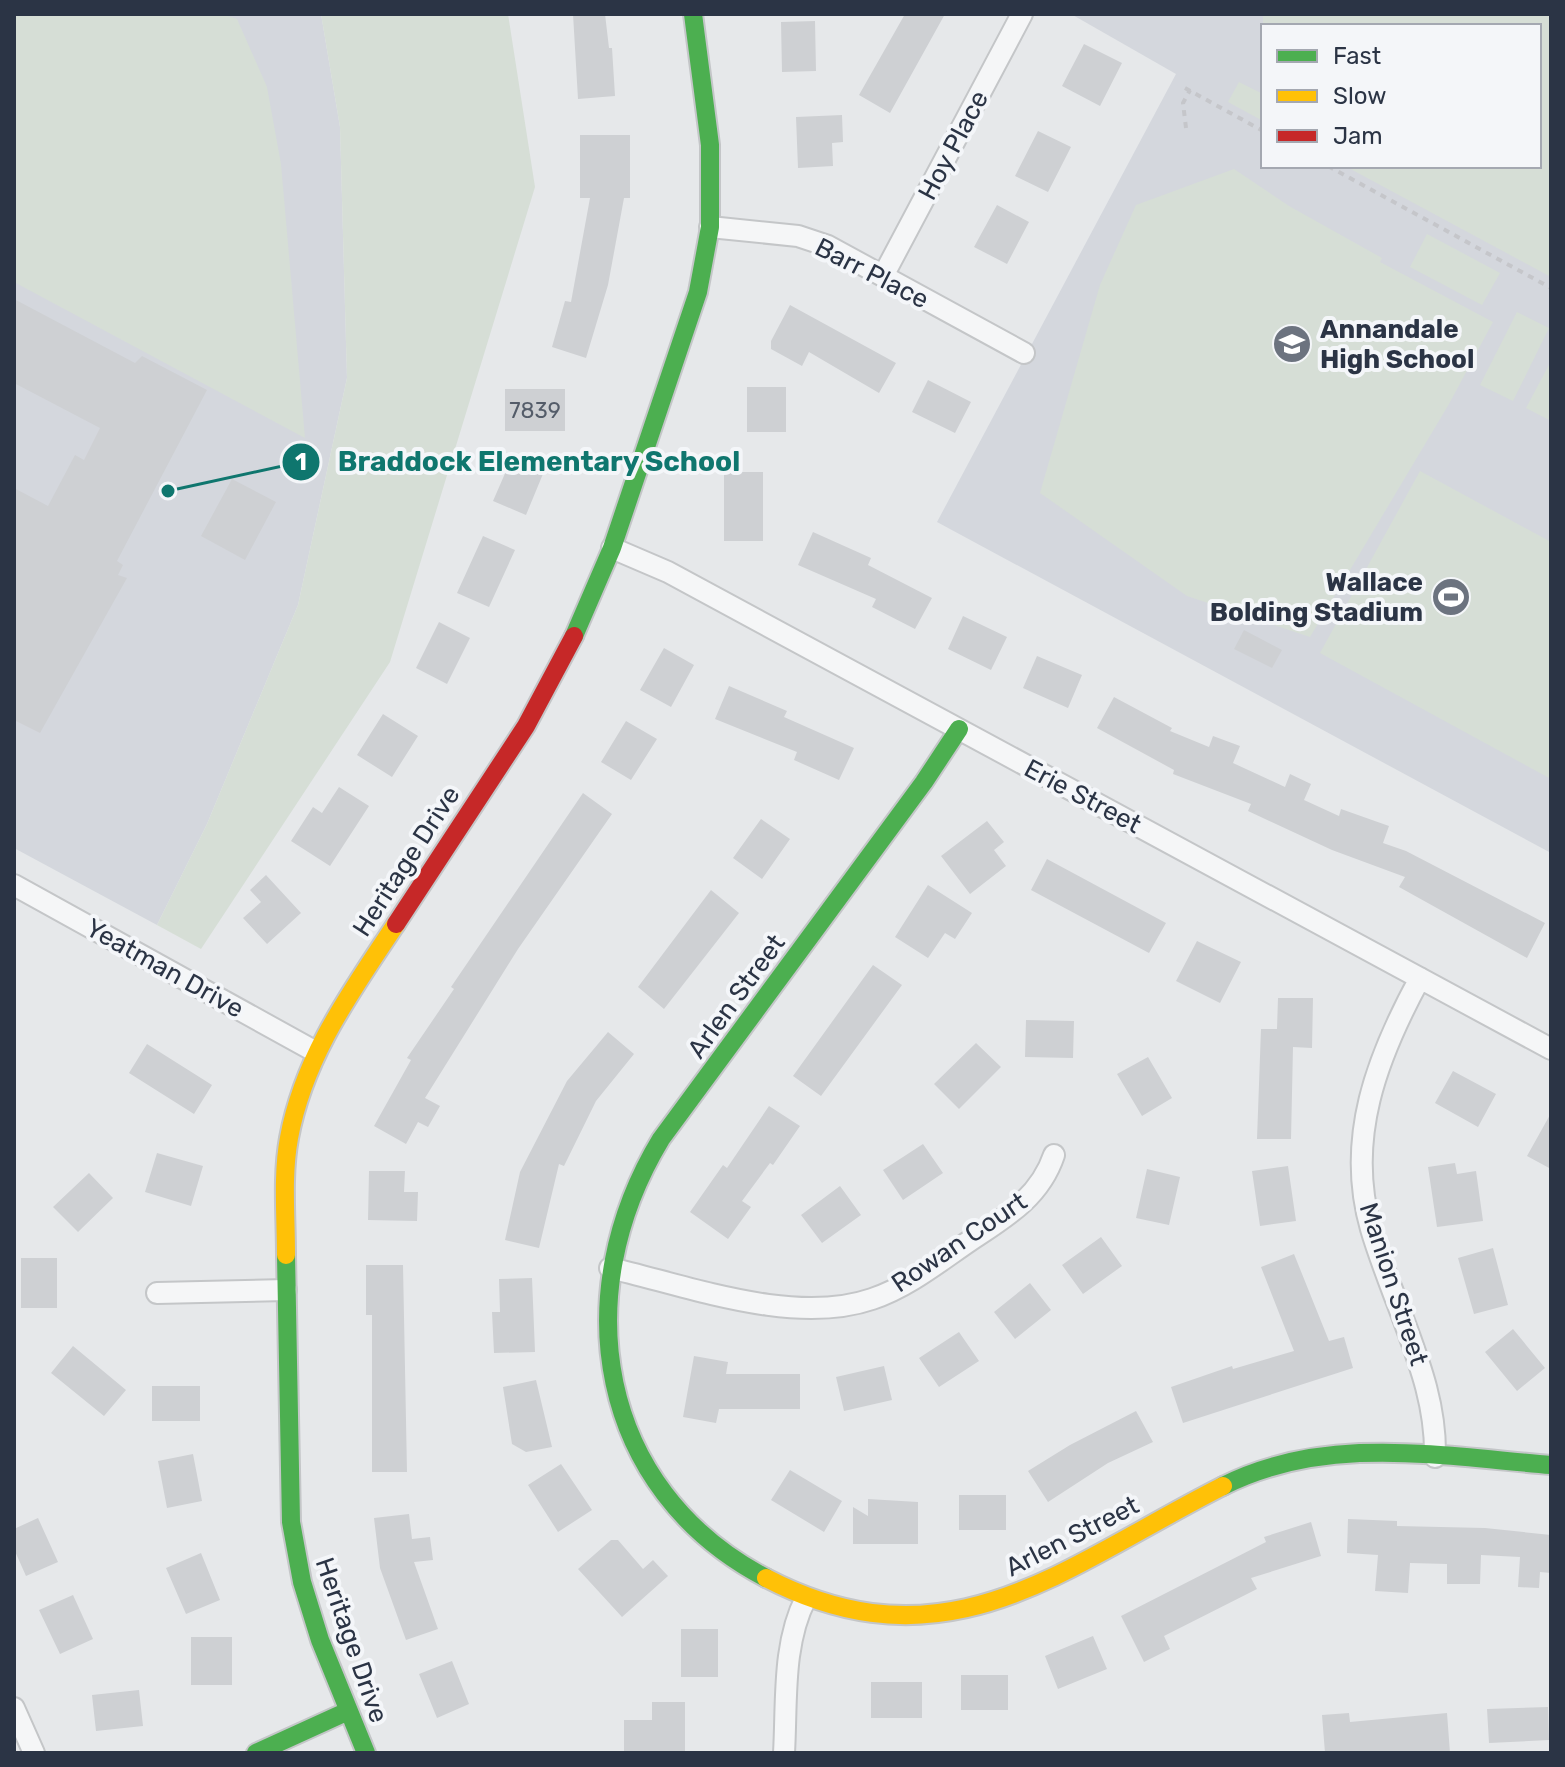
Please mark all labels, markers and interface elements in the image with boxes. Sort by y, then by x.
legend [1261,24,1541,168]
text: Fast [1333,42,1381,70]
text: Slow [1333,82,1386,110]
street label: Hoy Place [912,85,995,205]
text: Jam [1333,122,1383,150]
street label: Barr Place [810,232,934,315]
place label: Annandale High School [1320,314,1474,375]
school or university icon: Annandale High School [1271,323,1313,365]
house number: 7839 [509,397,561,424]
callout: Braddock Elementary School [281,436,756,488]
text: Braddock Elementary School [338,445,740,478]
text: 1 [295,448,307,476]
place label: Wallace Bolding Stadium [1210,567,1423,628]
sports icon: Wallace Bolding Stadium [1430,576,1472,618]
street label: Erie Street [1019,753,1147,840]
street label: Heritage Drive [346,780,466,942]
street label: Yeatman Drive [80,912,249,1025]
street label: Arlen Street [681,928,792,1064]
street label: Rowan Court [886,1186,1033,1299]
street label: Manion Street [1353,1199,1434,1369]
street label: Arlen Street [1000,1490,1144,1583]
street label: Heritage Drive [309,1553,394,1727]

